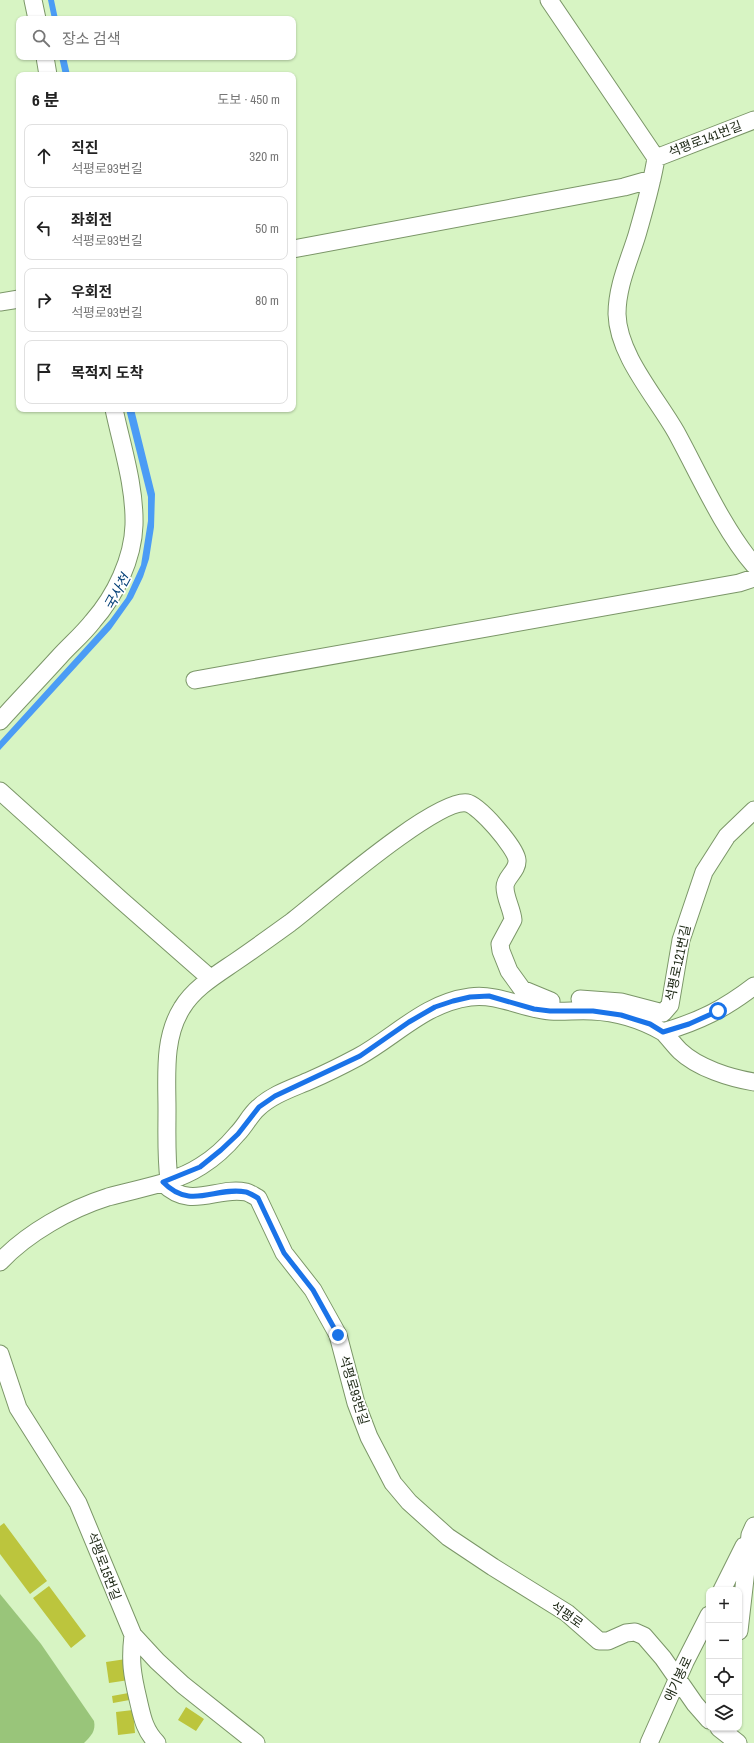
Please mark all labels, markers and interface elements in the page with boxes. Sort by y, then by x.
search box [16,16,296,60]
icon: search [30,27,52,49]
text: 장소 검색 [62,28,121,49]
text: 6 분 [32,88,59,111]
text: 도보 · 450 m [218,91,280,108]
street label: 석평로141번길 [666,117,744,161]
text: 직진 [71,137,99,158]
icon: ahead [33,145,55,167]
text: 320 m [249,148,279,165]
text: 석평로93번길 [71,160,143,177]
text: 좌회전 [71,209,112,230]
icon: left [33,217,55,239]
text: 50 m [255,220,279,237]
text: 석평로93번길 [71,232,143,249]
text: 우회전 [71,281,112,302]
icon: right [33,289,55,311]
text: 80 m [255,292,279,309]
text: 석평로93번길 [71,304,143,321]
icon: arrive [33,361,55,383]
text: 목적지 도착 [71,362,143,383]
water label: 국사천 [100,570,135,613]
street label: 석평로121번길 [662,923,694,1003]
route start [709,1002,727,1020]
route end [329,1326,347,1344]
street label: 석평로93번길 [335,1353,373,1427]
street label: 석평로15번길 [83,1530,125,1602]
map controls [706,1587,742,1731]
button: + [706,1587,742,1623]
street label: 석평로 [547,1598,587,1632]
button: − [706,1623,742,1659]
street label: 애기봉로 [660,1654,696,1704]
button: locate [706,1659,742,1695]
button: layers [706,1695,742,1731]

